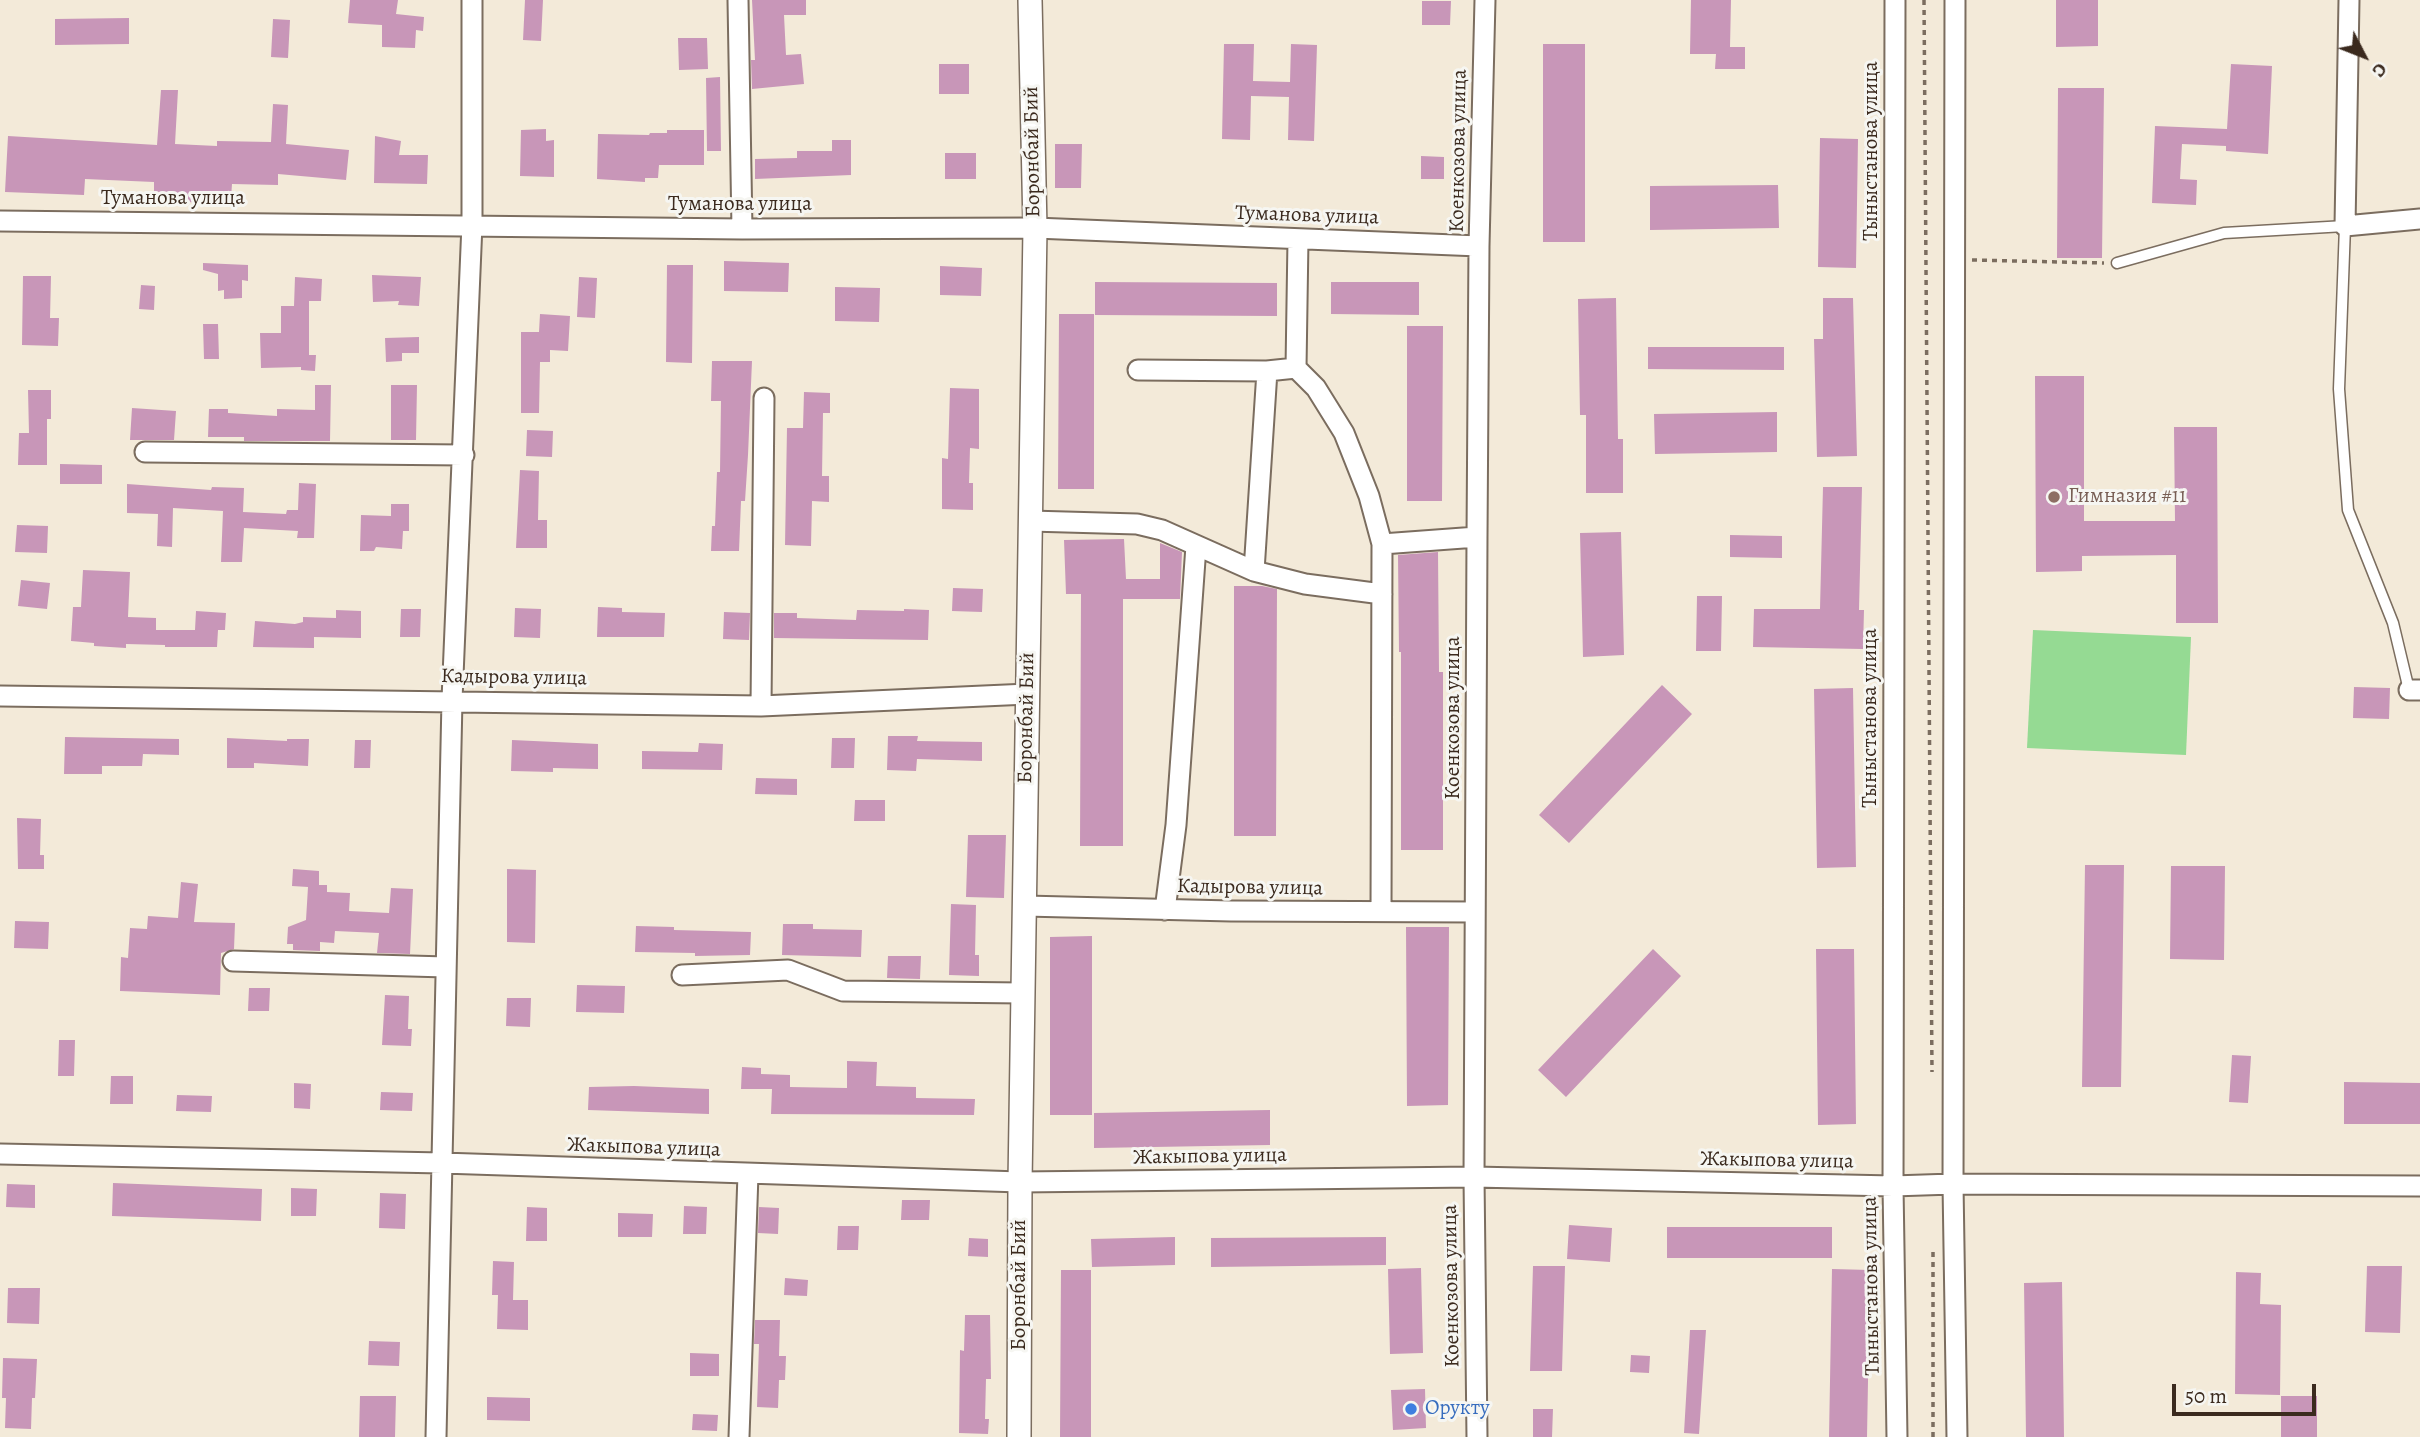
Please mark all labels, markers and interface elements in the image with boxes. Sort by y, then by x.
north arrow [2329,21,2399,91]
text: С [2366,57,2393,83]
street label: Тыныстанова улица [1859,61,1885,241]
street label: Коенкозова улица [1445,69,1473,233]
street label: Боронбай Бий [1019,86,1047,218]
street label: Туманова улица [101,186,245,212]
street label: Туманова улица [668,192,812,218]
street label: Туманова улица [1235,201,1379,231]
place label: Гимназия #11 [2068,484,2186,510]
marker: Гимназия #11 [2046,489,2062,505]
street label: Тыныстанова улица [1858,628,1884,808]
street label: Коенкозова улица [1441,636,1467,800]
street label: Боронбай Бий [1013,652,1041,784]
street label: Кадырова улица [441,664,587,692]
street label: Кадырова улица [1177,874,1323,902]
street label: Жакыпова улица [567,1133,721,1163]
street label: Жакыпова улица [1133,1143,1287,1171]
street label: Жакыпова улица [1700,1147,1854,1175]
street label: Тыныстанова улица [1858,1196,1886,1376]
street label: Коенкозова улица [1438,1204,1466,1368]
street label: Боронбай Бий [1007,1219,1033,1351]
scale bar [2175,1370,2318,1414]
text: 50 m [2185,1382,2227,1410]
place label: Орукту [1425,1396,1489,1422]
marker: Орукту [1403,1401,1419,1417]

